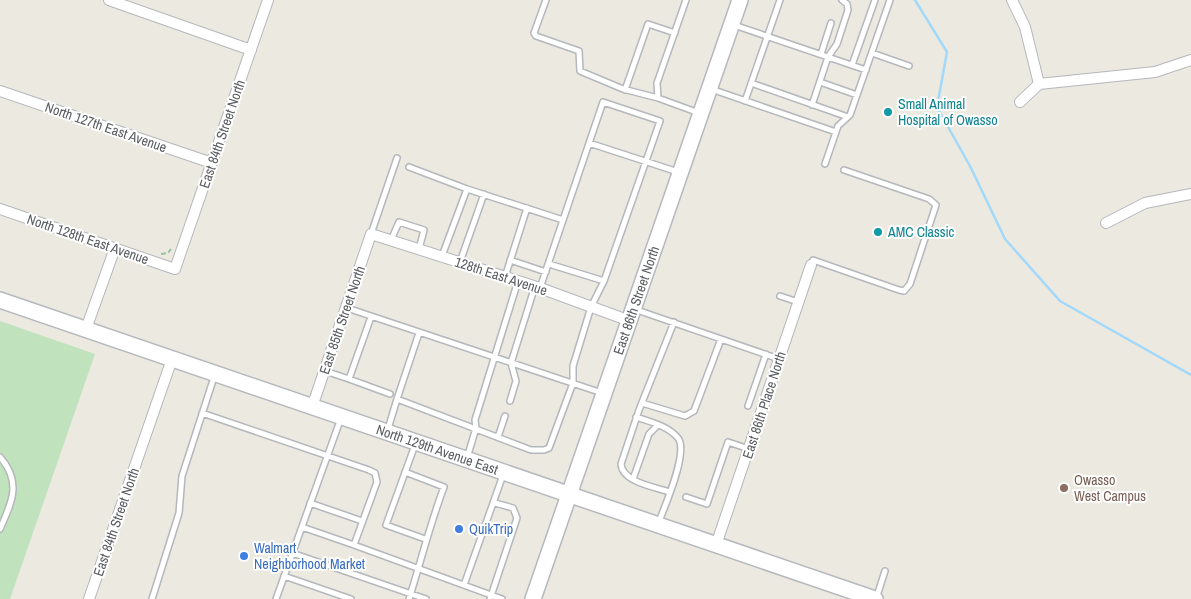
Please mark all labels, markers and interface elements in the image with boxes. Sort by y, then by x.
street label: East 84th Street North [195,77,249,191]
place label: Small Animal Hospital of Owasso [898,95,998,129]
street label: North 127th East Avenue [43,98,169,156]
marker: Small Animal Hospital of Owasso [882,106,894,118]
street label: North 128th East Avenue [25,210,151,268]
place label: AMC Classic [887,223,955,241]
marker: AMC Classic [872,226,884,238]
street label: East 86th Street North [609,244,663,357]
street label: 128th East Avenue [452,253,550,299]
street label: East 85th Street North [315,263,369,377]
street label: East 86th Place North [738,349,790,461]
street label: North 129th Avenue East [374,420,500,479]
street label: East 84th Street North [89,465,143,579]
place label: Owasso West Campus [1074,471,1146,505]
marker: Owasso West Campus [1058,482,1070,494]
place label: QuikTrip [469,520,513,538]
marker: QuikTrip [453,523,465,535]
place label: Walmart Neighborhood Market [254,539,365,573]
marker: Walmart Neighborhood Market [238,550,250,562]

